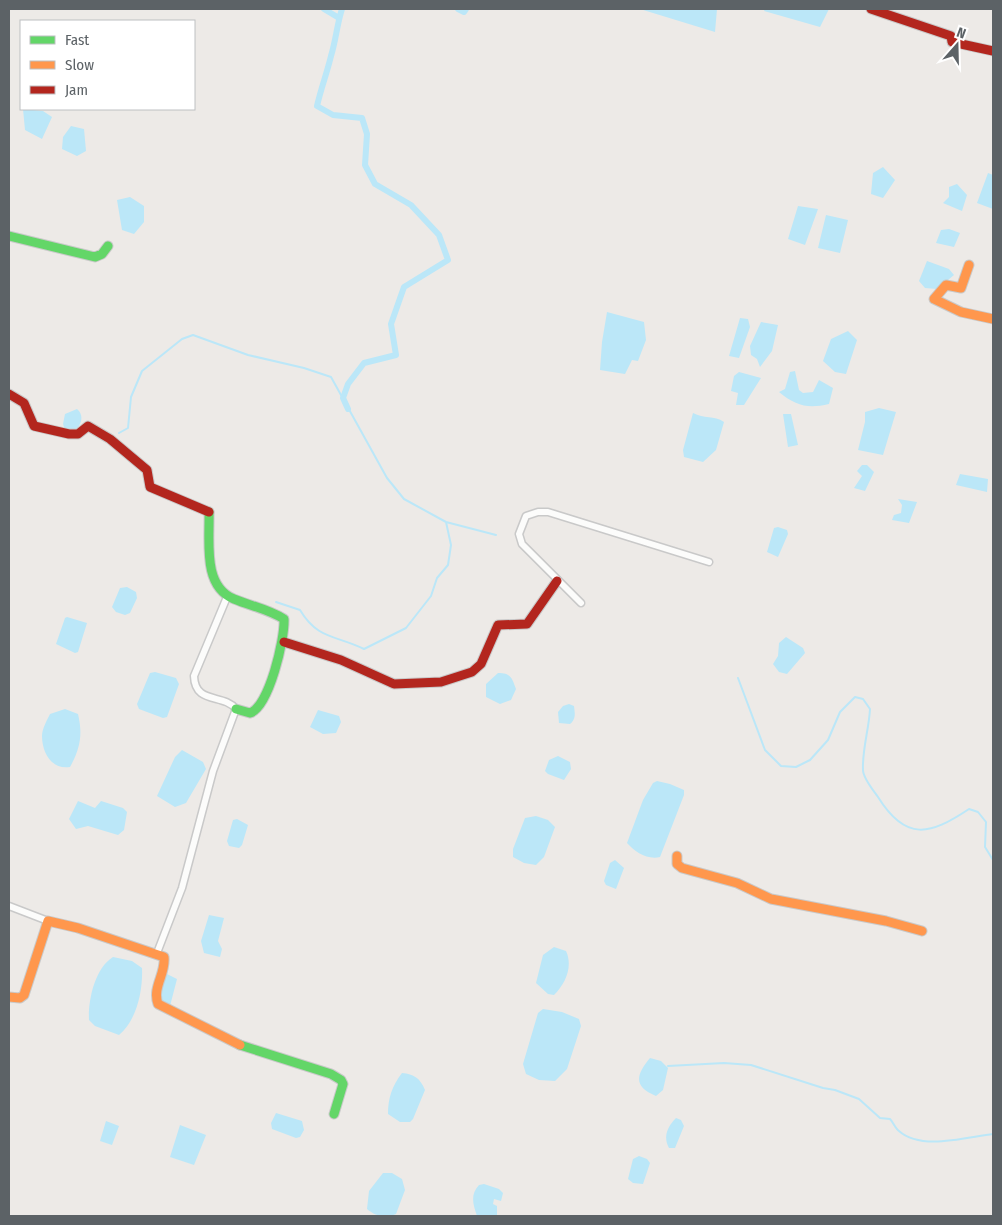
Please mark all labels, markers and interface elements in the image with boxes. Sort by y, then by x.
legend [20,20,195,110]
north arrow [932,20,982,70]
text: N [954,24,968,43]
text: Fast [65,31,89,49]
text: Slow [65,56,94,74]
text: Jam [65,81,88,99]

